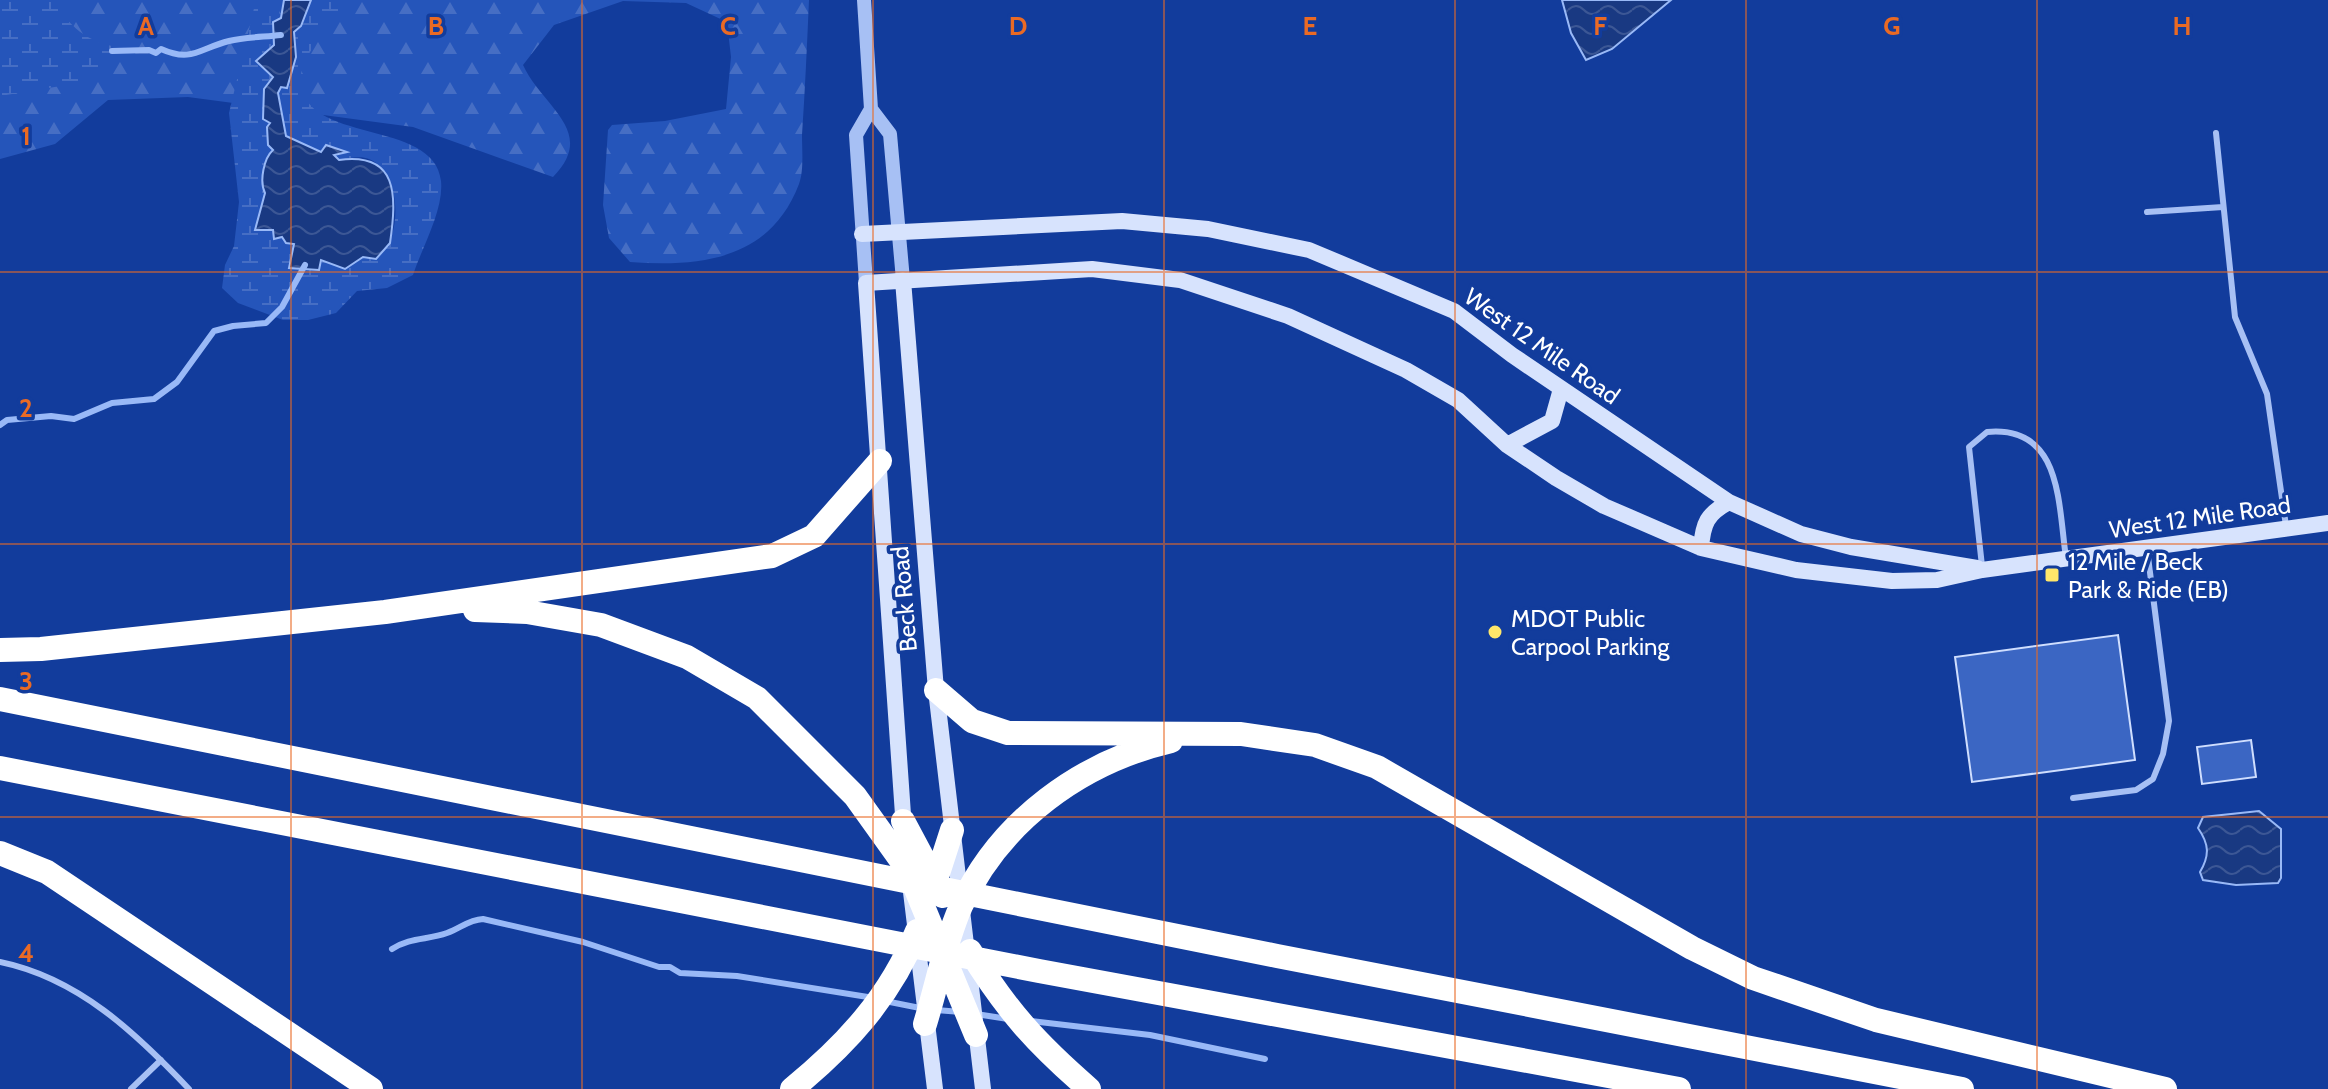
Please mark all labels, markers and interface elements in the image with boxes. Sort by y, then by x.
text: A [138,10,155,42]
text: B [428,10,444,42]
text: C [720,10,736,42]
text: D [1009,10,1027,42]
text: E [1303,10,1317,42]
text: F [1593,10,1607,42]
text: G [1883,10,1901,42]
text: H [2173,10,2191,42]
text: 1 [21,120,31,152]
street label: West 12 Mile Road [1459,282,1625,410]
text: 2 [19,392,33,424]
street label: West 12 Mile Road [2107,490,2293,544]
street label: Beck Road [885,545,923,653]
place label: 12 Mile / Beck Park & Ride (EB) [2068,547,2229,604]
marker: 12 Mile / Beck Park & Ride (EB) [2043,566,2061,584]
place label: MDOT Public Carpool Parking [1511,604,1670,661]
marker: MDOT Public Carpool Parking [1486,623,1504,641]
text: 3 [19,665,33,697]
text: 4 [18,937,34,969]

